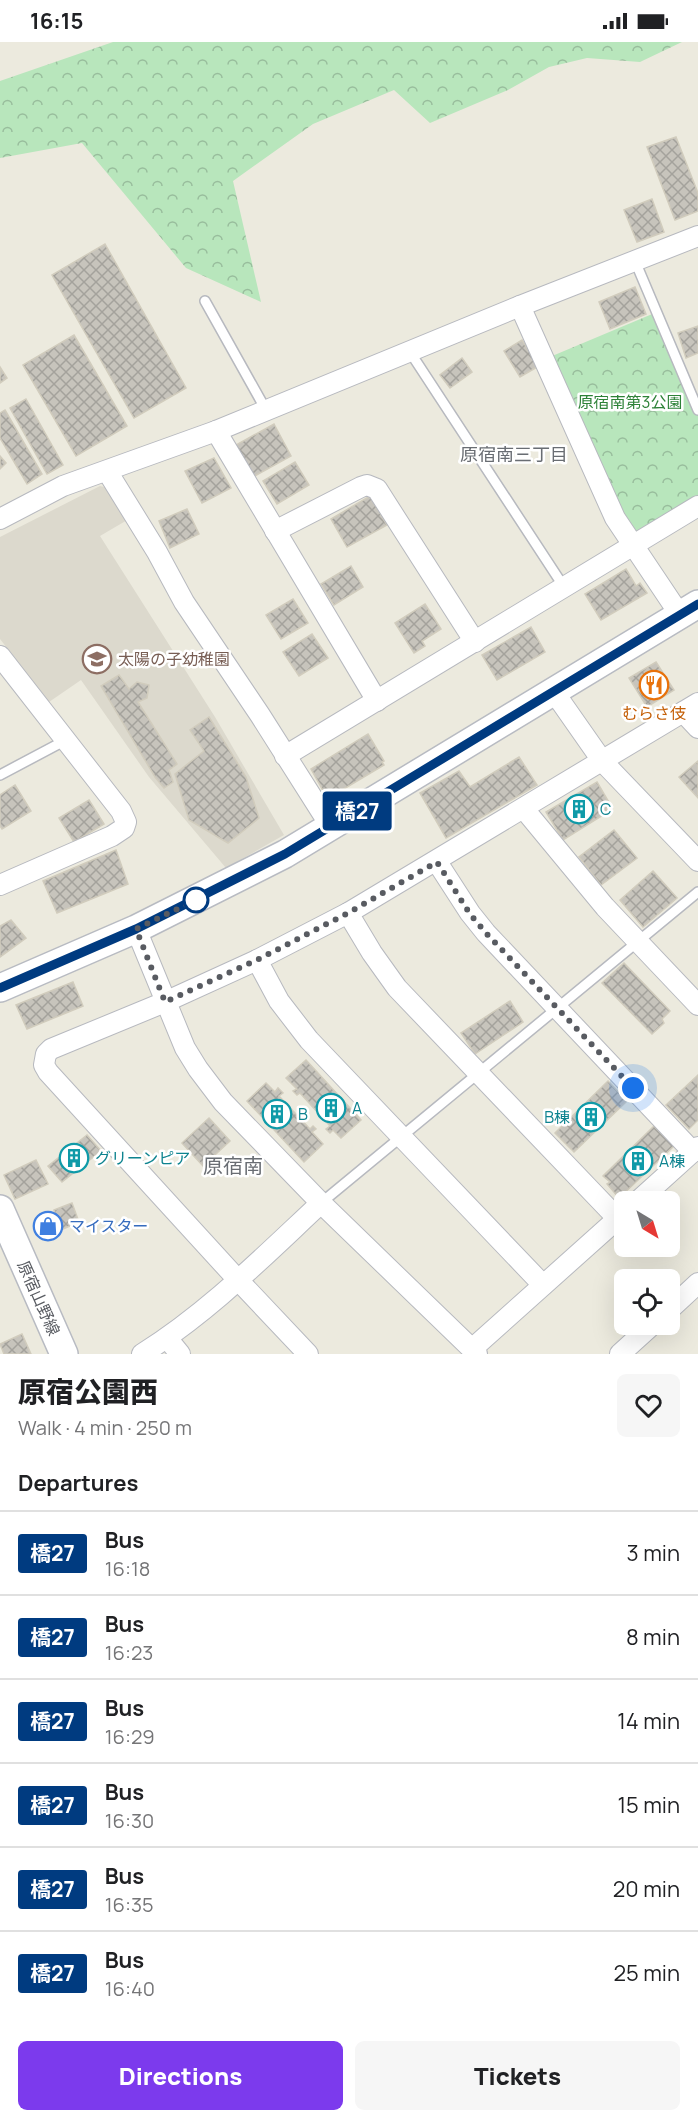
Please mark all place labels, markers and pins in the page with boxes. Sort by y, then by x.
school or university icon: 太陽の子幼稚園 [81,643,113,675]
place label: 太陽の子幼稚園 [118,648,230,670]
restaurant icon: むらさ伎 [638,669,670,701]
place label: むらさ伎 [622,702,686,724]
building icon: C [563,793,595,825]
place label: C [600,798,611,820]
unlabelled marker [183,887,209,913]
building icon: A [315,1092,347,1124]
place label: A [352,1097,362,1119]
building icon: B [261,1098,293,1130]
building icon: B棟 [575,1101,607,1133]
place label: B [298,1103,308,1125]
place label: B棟 [544,1106,570,1128]
building icon: グリーンピア [58,1142,90,1174]
building icon: A棟 [622,1145,654,1177]
place label: グリーンピア [95,1147,190,1169]
place label: A棟 [659,1150,685,1172]
shop icon: マイスター [32,1210,64,1242]
place label: マイスター [69,1215,149,1237]

